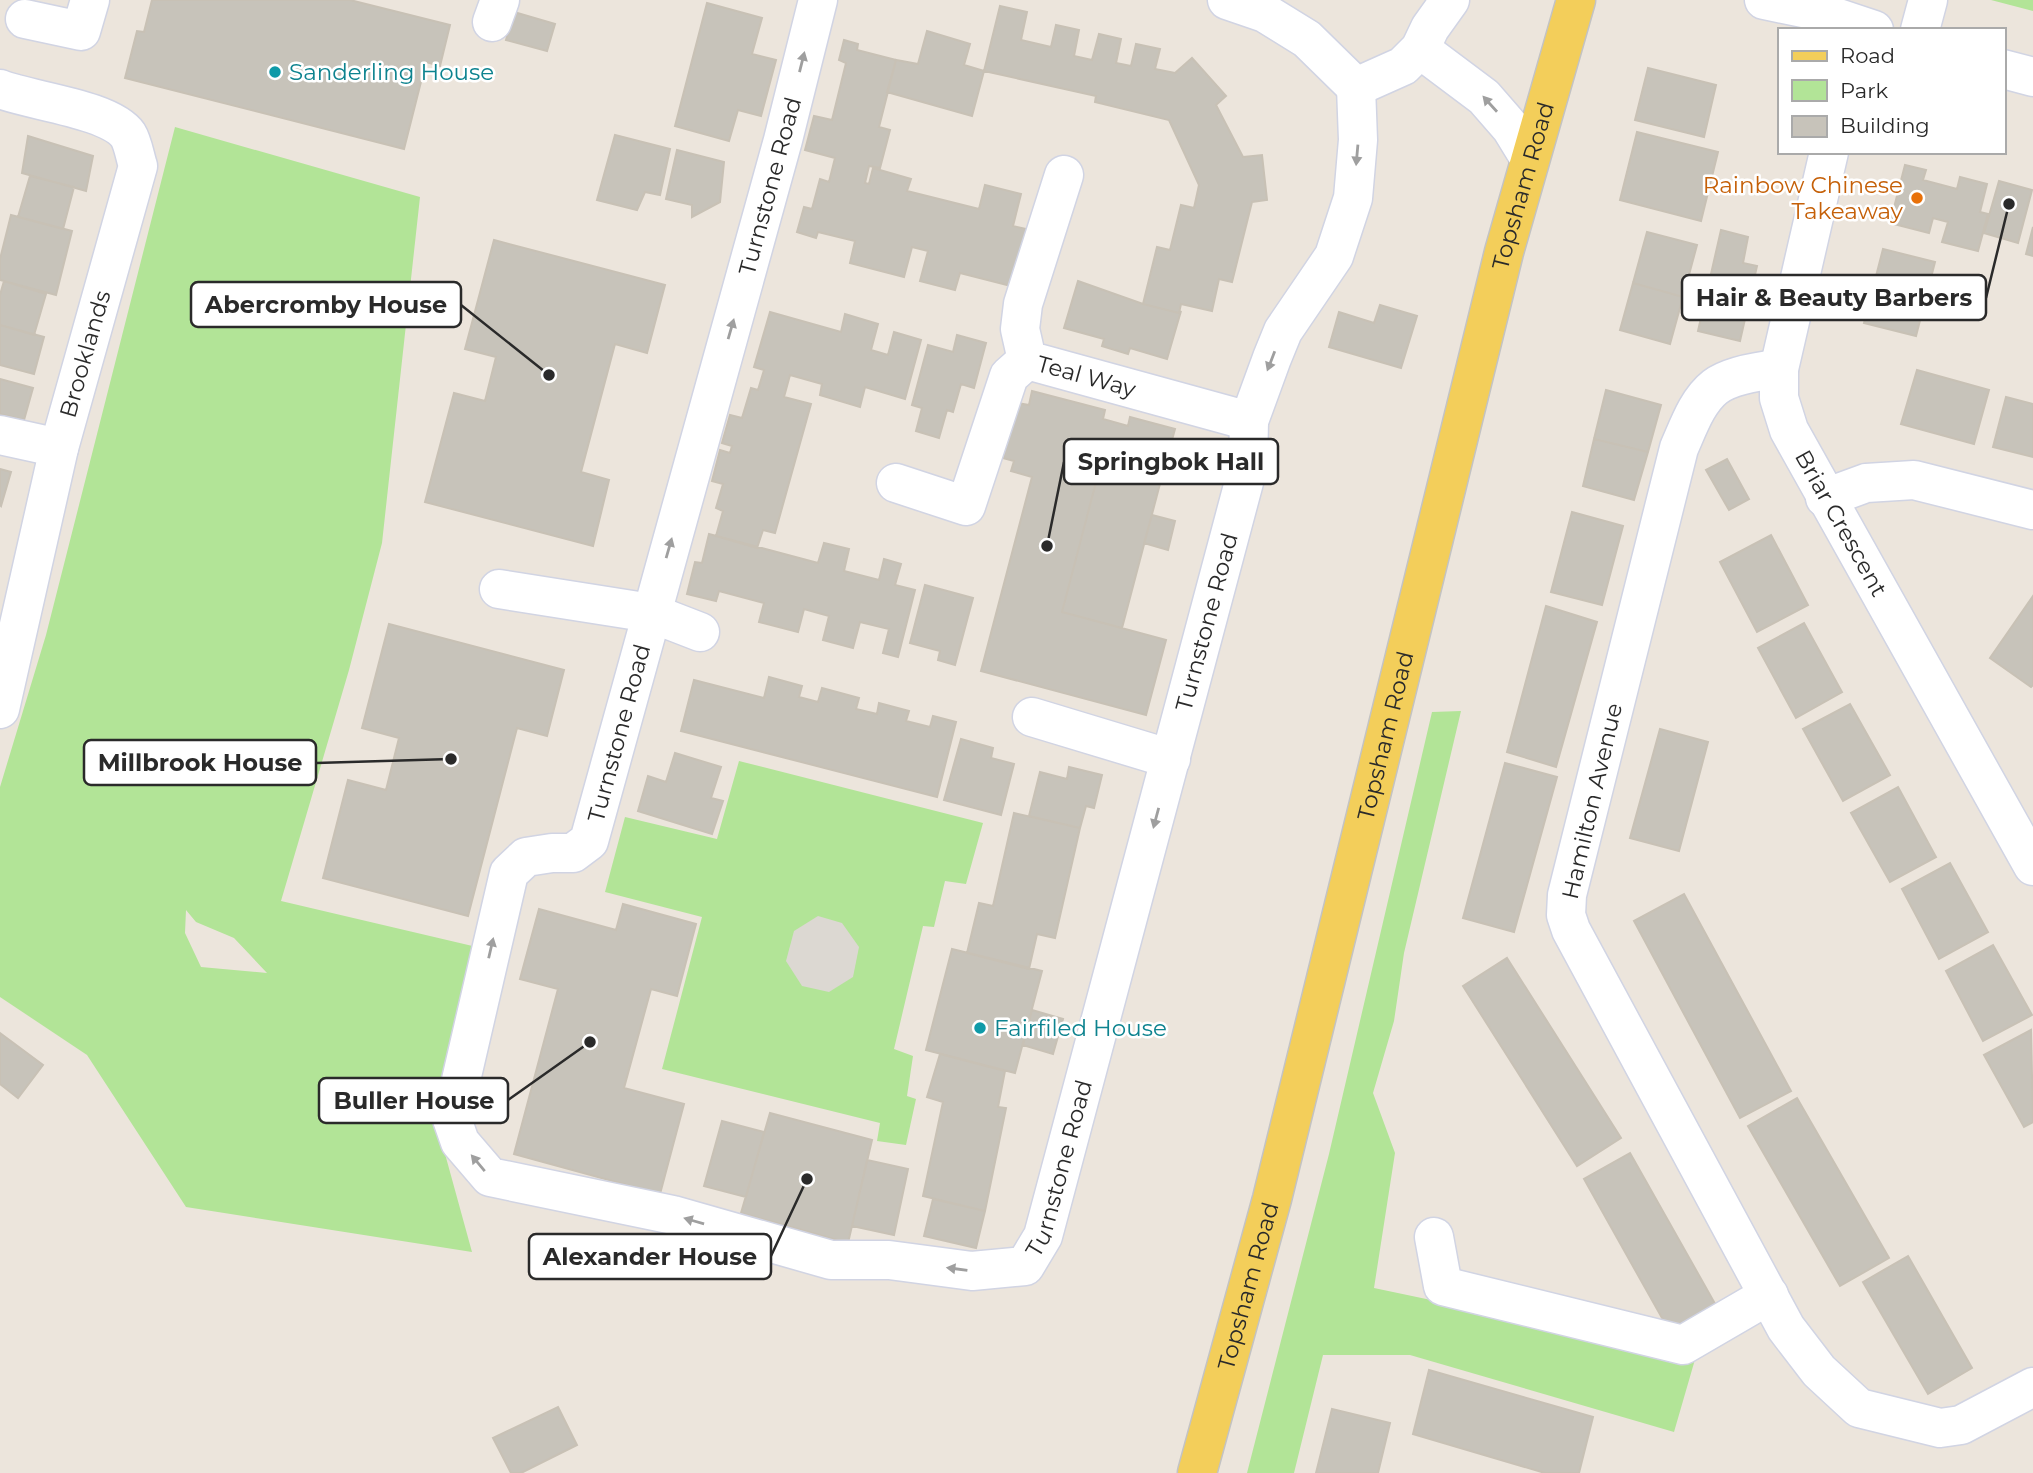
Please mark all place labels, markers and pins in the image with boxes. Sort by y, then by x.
place label: Sanderling House [289,58,494,86]
marker: Sanderling House [267,64,283,80]
place label: Rainbow Chinese Takeaway [1703,171,1904,225]
marker: Rainbow Chinese Takeaway [1909,190,1925,206]
callout: Hair & Beauty Barbers [1682,275,1986,320]
callout: Abercromby House [191,282,461,327]
callout: Springbok Hall [1064,439,1278,484]
callout: Millbrook House [84,740,316,785]
place label: Fairfiled House [994,1014,1167,1042]
marker: Fairfiled House [972,1020,988,1036]
callout: Buller House [319,1078,508,1123]
callout: Alexander House [529,1234,771,1279]

